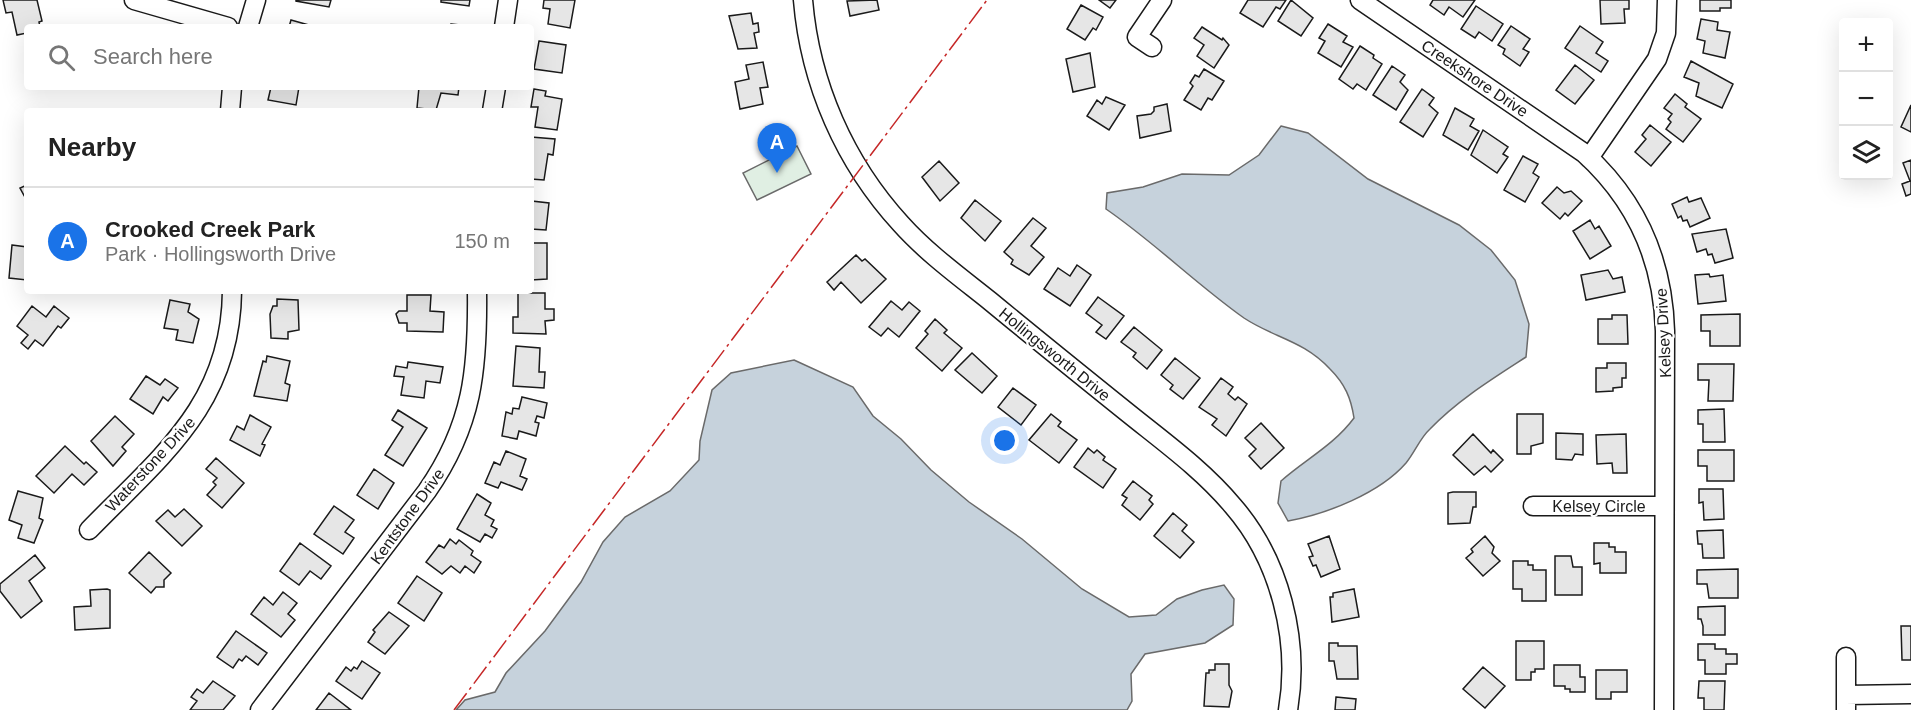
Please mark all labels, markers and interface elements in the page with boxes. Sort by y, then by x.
map controls [1839,18,1893,180]
button: + [1839,18,1893,72]
search box [24,24,534,90]
street label: Creekshore Drive [1418,37,1531,120]
icon: search [45,41,78,74]
text: Search here [93,44,213,69]
button: − [1839,72,1893,126]
pin: A [758,124,796,173]
button: layers [1839,126,1893,180]
text: Nearby [48,132,136,162]
text: Crooked Creek Park [105,217,315,242]
text: A [60,230,75,252]
text: 150 m [454,230,510,252]
text: Park · Hollingsworth Drive [105,243,336,265]
street label: Kelsey Drive [1653,288,1674,378]
street label: Hollingsworth Drive [996,304,1114,404]
street label: Waterstone Drive [102,413,199,515]
your location [990,426,1019,455]
street label: Kentstone Drive [367,465,448,567]
street label: Kelsey Circle [1552,498,1646,515]

